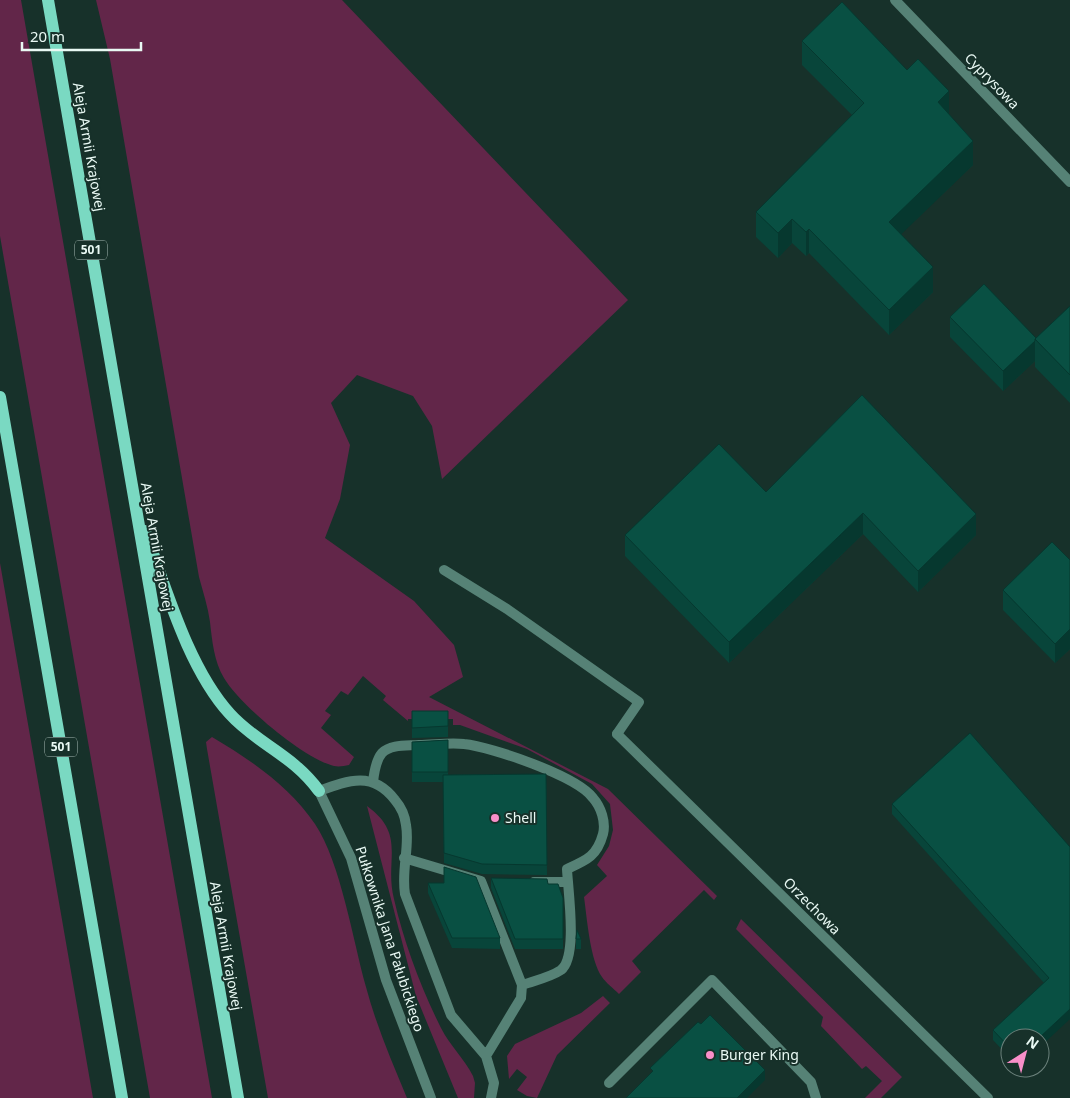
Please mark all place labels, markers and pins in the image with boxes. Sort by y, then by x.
place label: Shell [505,808,536,827]
marker: Shell [489,812,501,824]
place label: Burger King [720,1045,799,1064]
marker: Burger King [704,1049,716,1061]

